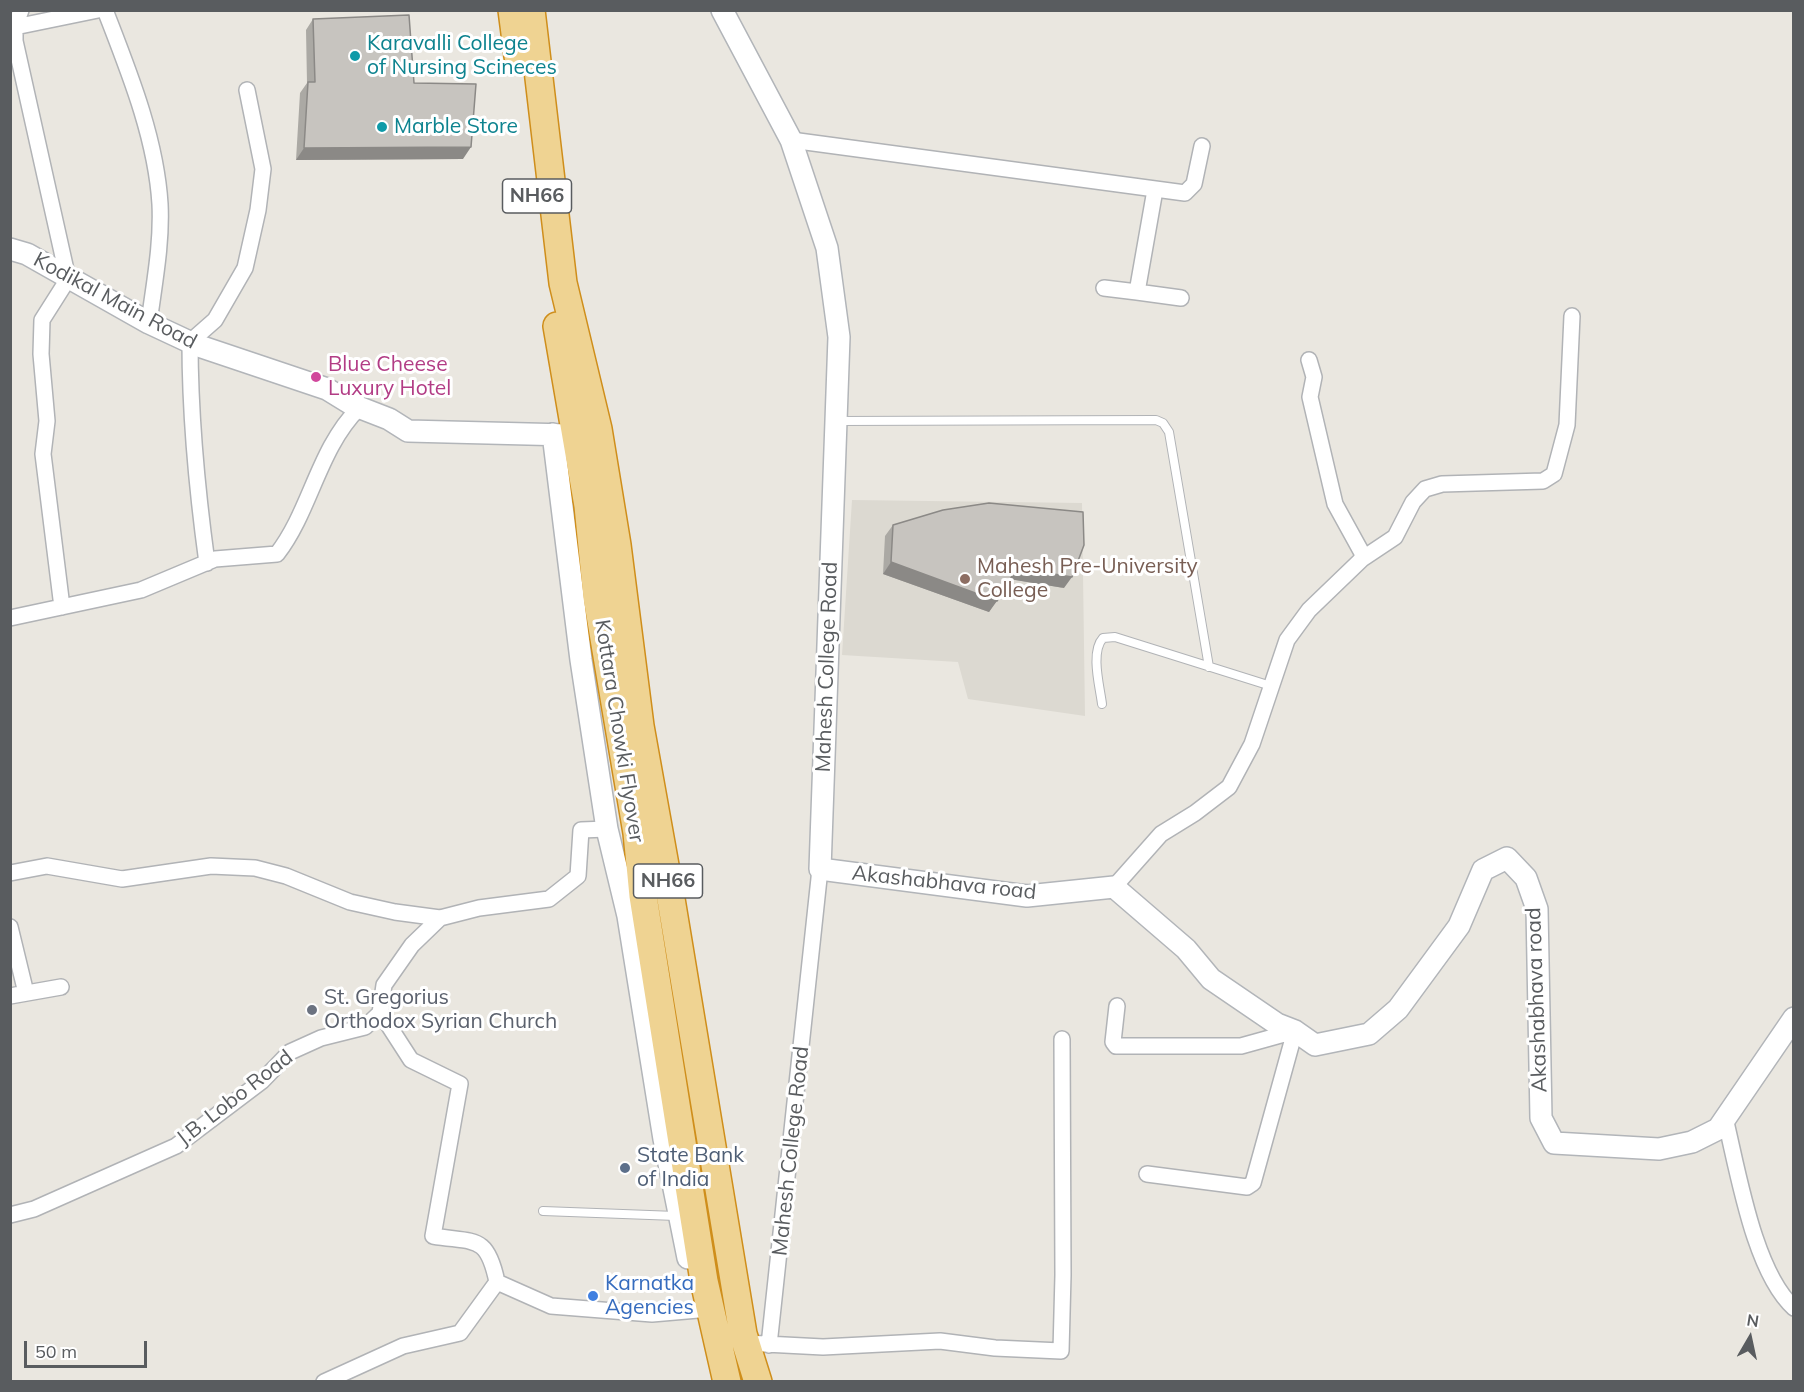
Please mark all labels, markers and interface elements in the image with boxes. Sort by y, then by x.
place label: Karavalli College of Nursing Scineces [367,31,557,81]
marker: Karavalli College of Nursing Scineces [348,49,362,63]
place label: Marble Store [394,114,518,140]
marker: Marble Store [375,120,389,134]
road number: NH66 [502,179,572,213]
street label: Kodikal Main Road [29,247,201,355]
place label: Blue Cheese Luxury Hotel [328,352,451,402]
marker: Blue Cheese Luxury Hotel [309,370,323,384]
place label: Mahesh Pre-University College [977,554,1198,604]
street label: Mahesh College Road [811,561,843,773]
marker: Mahesh Pre-University College [958,572,972,586]
street label: Kottara Chowki Flyover [589,618,649,844]
street label: Akashabhava road [851,861,1037,905]
road number: NH66 [634,864,702,898]
street label: Akashabhava road [1521,907,1553,1093]
place label: St. Gregorius Orthodox Syrian Church [324,985,557,1035]
marker: St. Gregorius Orthodox Syrian Church [305,1003,319,1017]
street label: J.B. Lobo Road [172,1045,298,1151]
street label: Mahesh College Road [767,1045,815,1257]
place label: State Bank of India [637,1143,744,1193]
marker: State Bank of India [618,1161,632,1175]
place label: Karnatka Agencies [605,1271,694,1321]
marker: Karnatka Agencies [586,1289,600,1303]
north arrow [1720,1308,1780,1368]
text: N [1745,1309,1760,1331]
scale bar [27,1329,150,1367]
text: 50 m [35,1340,77,1363]

